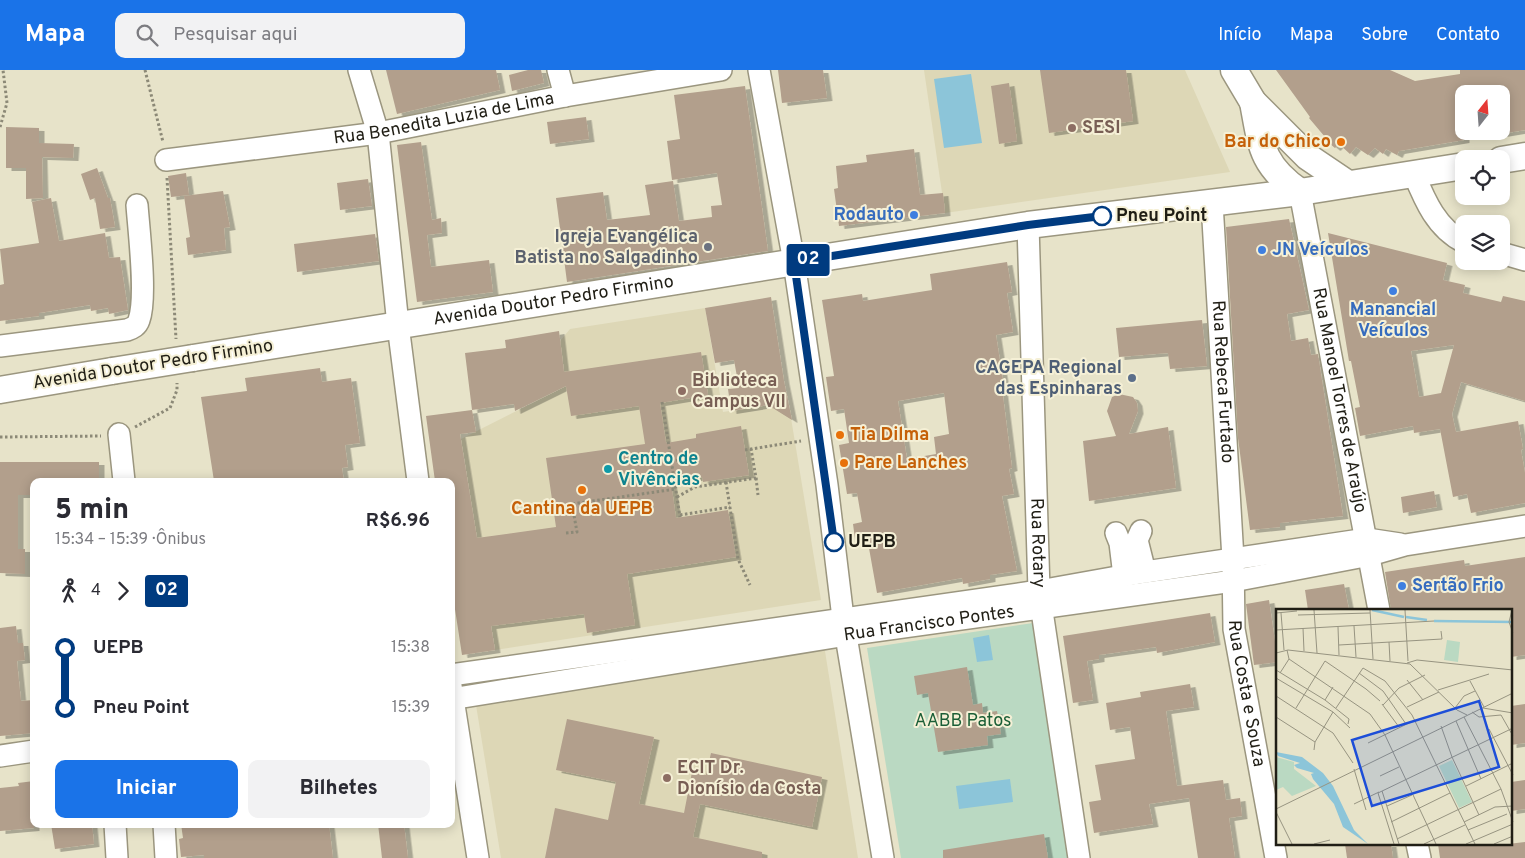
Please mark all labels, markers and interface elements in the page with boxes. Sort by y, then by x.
search box [115,13,465,58]
text: Mapa [25,20,85,50]
icon: search [133,21,161,49]
text: Pesquisar aqui [173,23,298,47]
text: Início [1218,24,1262,47]
text: Mapa [1290,24,1333,47]
text: Sobre [1361,24,1408,47]
text: Contato [1436,24,1500,47]
north arrow [1455,85,1510,140]
map controls [1455,85,1510,270]
street label: Rua Benedita Luzia de Lima [332,87,556,150]
place label: SESI [1082,117,1120,140]
marker: SESI [1066,122,1078,134]
place label: Bar do Chico [1224,131,1331,154]
marker: Bar do Chico [1335,136,1347,148]
button: locate [1455,150,1510,205]
place label: Rodauto [834,204,904,227]
place label: Pneu Point [1116,205,1207,228]
marker: Pneu Point [1092,206,1112,226]
marker: Rodauto [908,209,920,221]
button: layers [1455,215,1510,270]
place label: Igreja Evangélica Batista no Salgadinho [514,226,698,270]
place label: JN Veículos [1272,239,1369,262]
marker: Igreja Evangélica Batista no Salgadinho [702,241,714,253]
line badge: 02 [786,244,830,276]
marker: JN Veículos [1256,244,1268,256]
text: 02 [797,248,819,271]
street label: Avenida Doutor Pedro Firmino [431,270,675,331]
marker: Manancial Veículos [1387,285,1399,297]
street label: Rua Manoel Torres de Araújo [1307,286,1372,515]
street label: Rua Rebeca Furtado [1206,299,1239,464]
place label: Manancial Veículos [1350,299,1436,343]
street label: Avenida Doutor Pedro Firmino [31,335,275,395]
place label: CAGEPA Regional das Espinharas [975,357,1122,401]
place label: Biblioteca Campus VII [692,370,786,414]
marker: CAGEPA Regional das Espinharas [1126,372,1138,384]
marker: Biblioteca Campus VII [676,385,688,397]
place label: Tia Dilma [850,424,929,447]
marker: Tia Dilma [834,429,846,441]
place label: Centro de Vivências [618,448,700,492]
place label: Pare Lanches [854,452,967,475]
marker: Pare Lanches [838,457,850,469]
marker: Centro de Vivências [602,463,614,475]
marker: Cantina da UEPB [576,484,588,496]
text: 5 min [55,493,129,529]
street label: Rua Rotary [1025,497,1050,588]
place label: Cantina da UEPB [511,498,653,521]
text: R$6.96 [366,509,430,533]
text: 15:34 – 15:39 · Ônibus [55,530,206,550]
place label: UEPB [848,531,896,554]
marker: UEPB [824,532,844,552]
place label: Sertão Frio [1412,575,1504,598]
icon: walk [55,577,83,605]
icon: forward [109,577,137,605]
text: 02 [155,579,178,602]
marker: Sertão Frio [1396,580,1408,592]
text: 4 [91,581,101,601]
street label: Rua Francisco Pontes [842,600,1016,647]
inset map [1276,609,1512,846]
street label: Rua Costa e Souza [1222,620,1271,769]
text: UEPB [93,636,144,660]
text: 15:38 [391,638,430,658]
text: Pneu Point [93,696,190,720]
text: 15:39 [392,698,430,718]
park label: AABB Patos [914,710,1012,733]
place label: ECIT Dr. Dionísio da Costa [677,757,821,801]
button: Iniciar [55,760,238,818]
button: Bilhetes [248,760,430,818]
marker: ECIT Dr. Dionísio da Costa [661,772,673,784]

